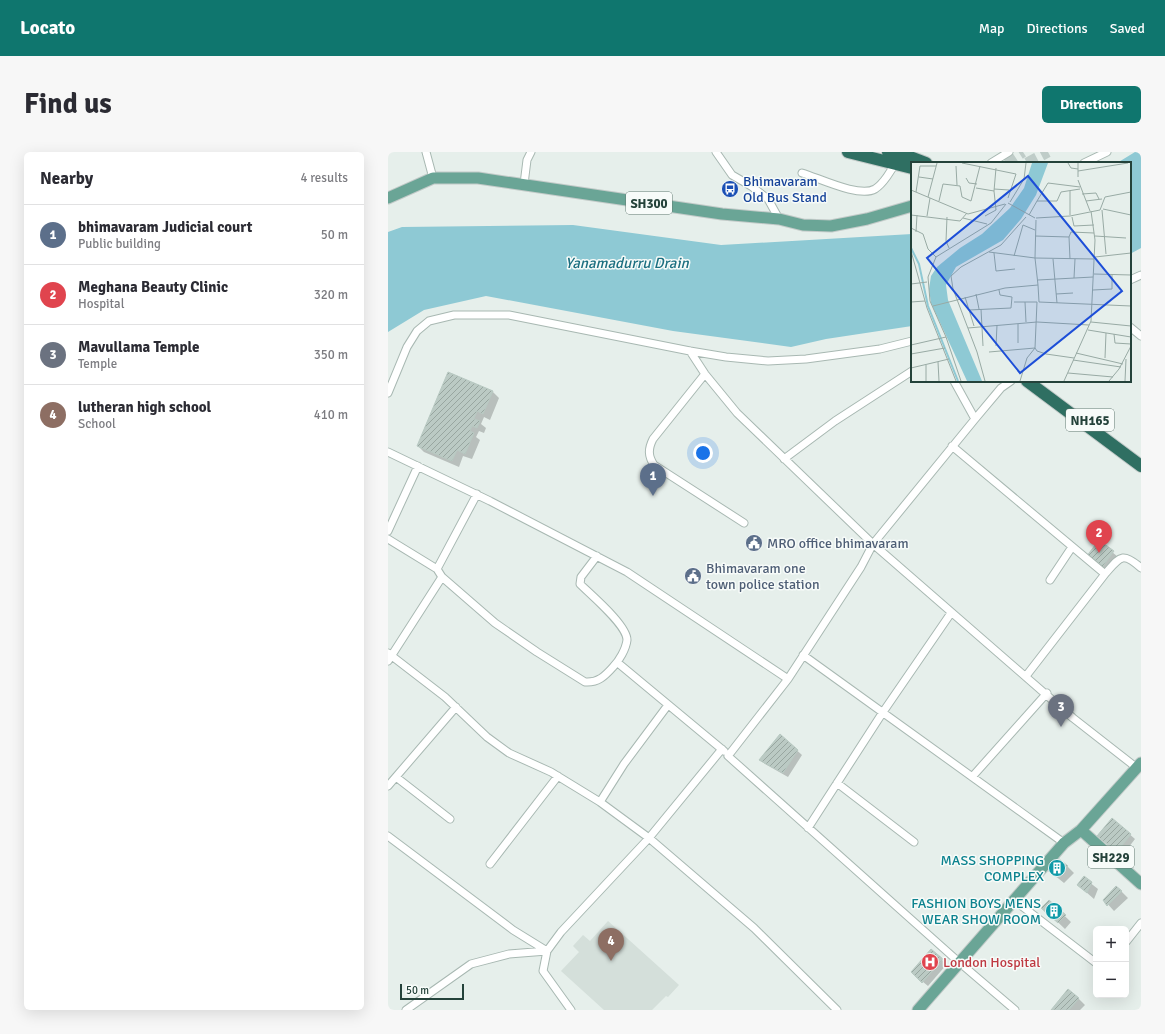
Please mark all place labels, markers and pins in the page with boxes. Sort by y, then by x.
place label: Bhimavaram Old Bus Stand [743,173,827,206]
bus stop icon: Bhimavaram Old Bus Stand [720,179,740,199]
pin: 1 [640,463,666,496]
pin: 2 [1086,520,1112,553]
public building icon: MRO office bhimavaram [744,533,764,553]
place label: MRO office bhimavaram [767,535,909,552]
place label: Bhimavaram one town police station [706,560,820,593]
public building icon: Bhimavaram one town police station [683,566,703,586]
pin: 3 [1048,694,1074,727]
place label: MASS SHOPPING COMPLEX [941,852,1044,885]
building icon: MASS SHOPPING COMPLEX [1047,858,1067,878]
place label: FASHION BOYS MENS WEAR SHOW ROOM [911,895,1041,928]
building icon: FASHION BOYS MENS WEAR SHOW ROOM [1044,901,1064,921]
pin: 4 [598,928,624,961]
hospital icon: London Hospital [920,952,940,972]
place label: London Hospital [943,954,1040,971]

